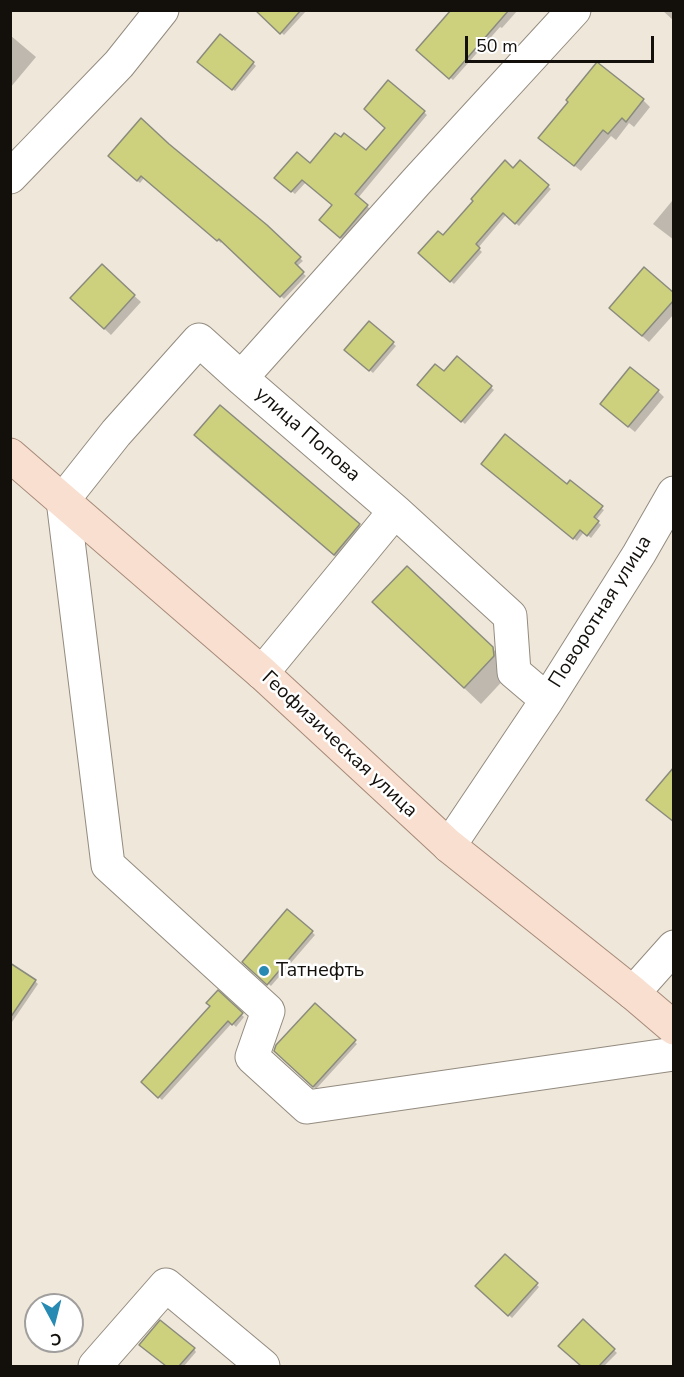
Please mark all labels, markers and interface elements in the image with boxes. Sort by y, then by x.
scale bar [468,24,657,62]
text: 50 m [476,34,518,58]
street label: улица Попова [249,383,365,487]
street label: Поворотная улица [544,531,658,693]
street label: Геофизическая улица [256,667,422,823]
place label: Татнефть [276,959,364,983]
marker: Татнефть [257,964,271,978]
north arrow [24,1293,84,1353]
text: С [49,1327,63,1350]

